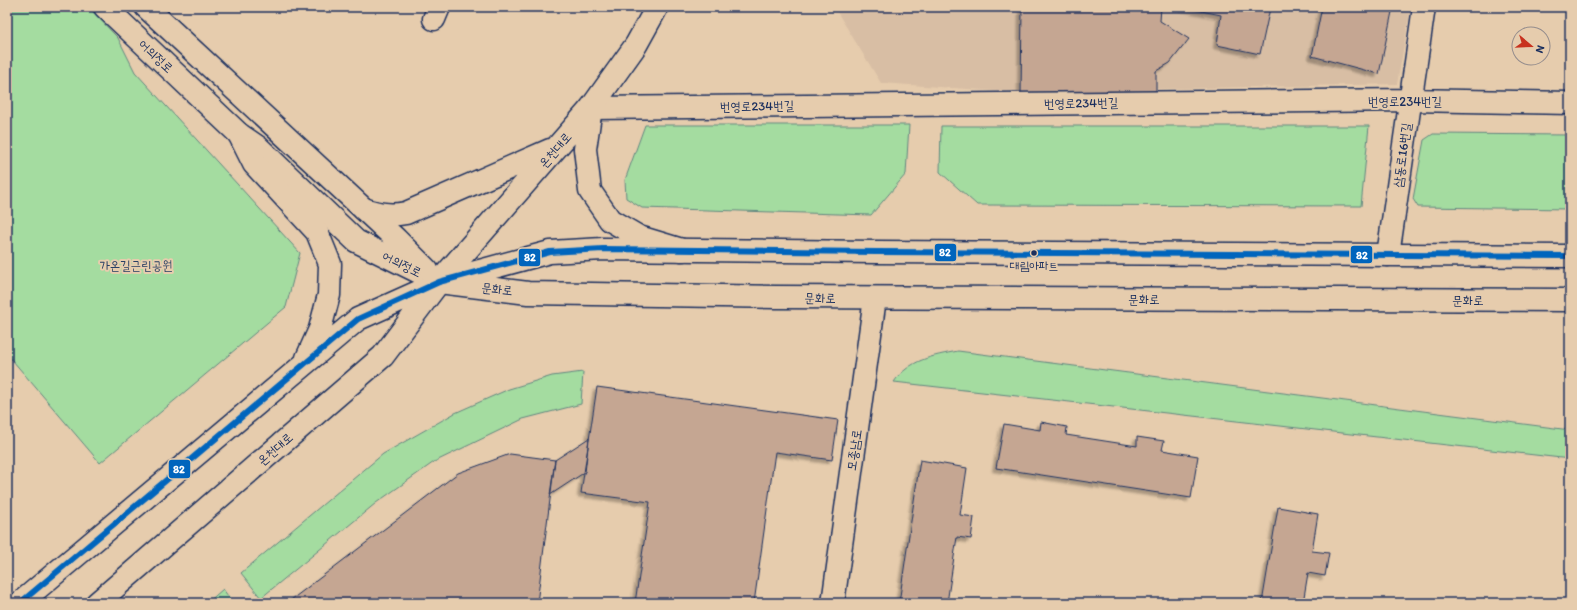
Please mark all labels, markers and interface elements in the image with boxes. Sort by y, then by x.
north arrow [1511,26,1551,66]
street label: 어의정로 [136,36,176,76]
text: N [1533,43,1547,55]
street label: 번영로234번길 [1368,94,1442,109]
street label: 번영로234번길 [1044,95,1118,111]
street label: 번영로234번길 [720,98,794,114]
street label: 삼동로16번길 [1390,122,1414,188]
street label: 온천대로 [536,129,574,171]
line badge: 82 [934,243,957,262]
line badge: 82 [1350,245,1373,264]
text: 82 [939,246,951,259]
street label: 어의정로 [380,248,424,280]
line badge: 82 [518,248,541,267]
marker: 대림아파트 [1029,248,1039,258]
text: 82 [1356,249,1368,262]
text: 82 [524,251,536,264]
park label: 가온길근린공원 [99,258,173,273]
place label: 대림아파트 [1010,259,1058,273]
street label: 문화로 [481,280,513,298]
street label: 문화로 [804,290,836,306]
street label: 문화로 [1128,292,1160,307]
street label: 문화로 [1452,293,1484,308]
street label: 모종남로 [844,428,864,472]
street label: 온천대로 [254,430,296,468]
line badge: 82 [168,459,191,479]
text: 82 [173,463,185,476]

